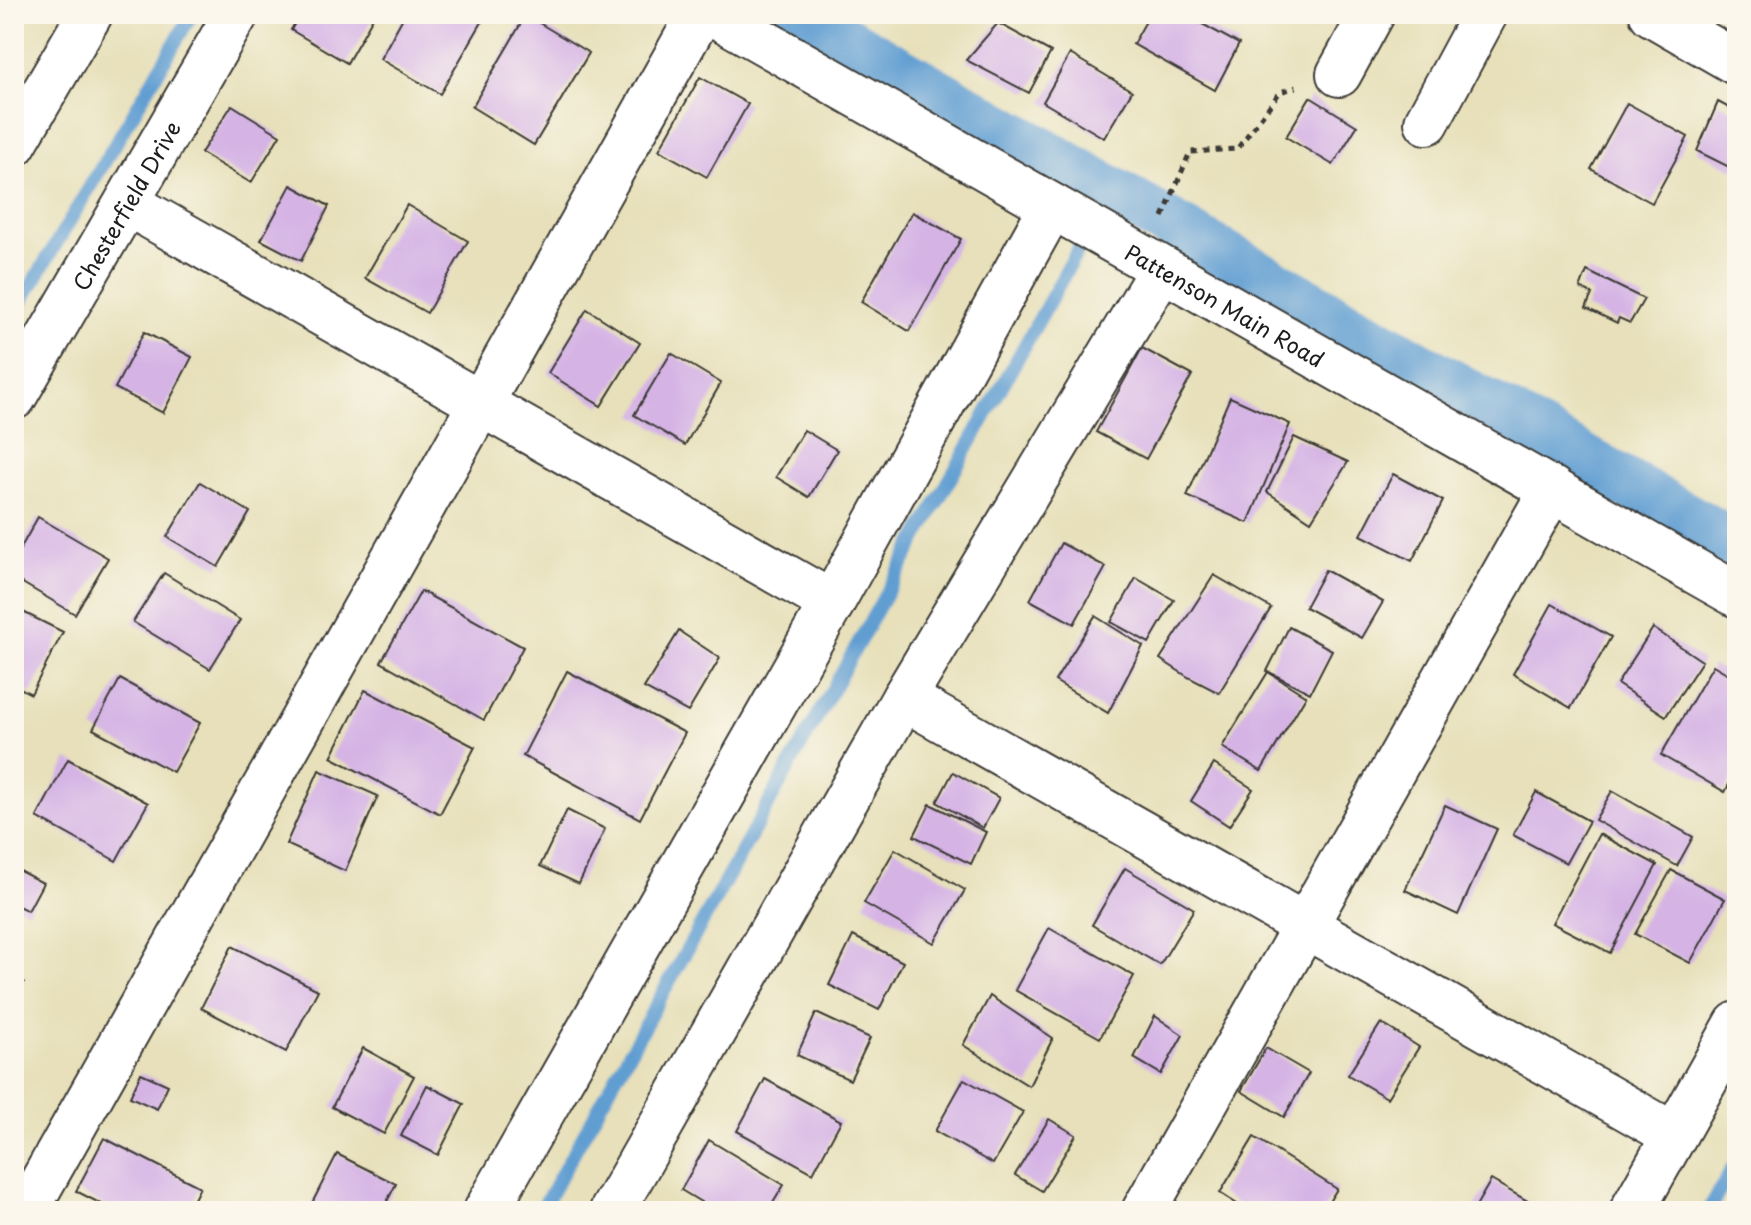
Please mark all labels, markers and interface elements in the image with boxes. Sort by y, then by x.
street label: Chesterfield Drive [63,114,188,296]
street label: Pattenson Main Road [1120,235,1331,374]

